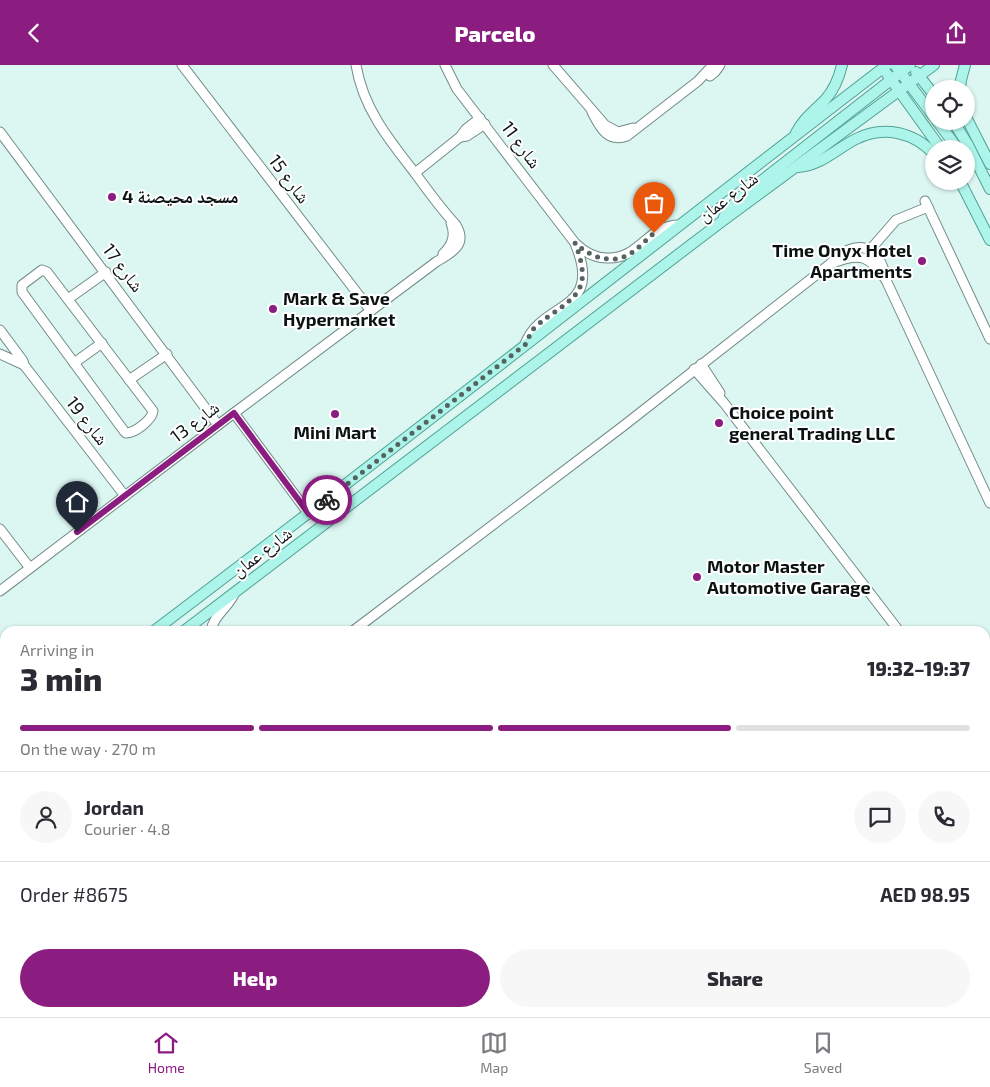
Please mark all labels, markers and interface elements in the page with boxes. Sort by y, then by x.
icon: back [20,19,48,47]
icon: share [942,19,970,47]
text: Parcelo [455,20,535,46]
map controls [925,80,975,190]
button: locate [925,80,975,130]
street label: شارع 11 [496,117,546,173]
button: layers [925,140,975,190]
street label: شارع 15 [264,150,315,208]
street label: شارع عمان [693,166,763,227]
pin [633,182,675,233]
place label: مسجد محيصنة 4 [122,185,239,207]
icon: bag [640,189,668,217]
marker: مسجد محيصنة 4 [106,191,118,203]
street label: شارع 17 [98,239,149,296]
place label: Time Onyx Hotel Apartments [772,239,912,282]
marker: Time Onyx Hotel Apartments [916,255,928,267]
place label: Mark & Save Hypermarket [283,287,396,330]
marker: Mark & Save Hypermarket [267,303,279,315]
street label: شارع 19 [61,392,114,450]
street label: شارع 13 [166,396,224,447]
place label: Choice point general Trading LLC [729,401,896,444]
marker: Mini Mart [329,408,341,420]
marker: Choice point general Trading LLC [713,417,725,429]
place label: Mini Mart [294,421,377,443]
courier [302,475,352,525]
pin [56,481,98,532]
icon: bike [313,486,341,514]
icon: home [63,488,91,516]
street label: شارع عمان [227,521,297,582]
place label: Motor Master Automotive Garage [707,555,871,598]
marker: Motor Master Automotive Garage [691,571,703,583]
text: Arriving in [20,640,94,659]
text: 19:32–19:37 [867,657,970,680]
text: 3 min [20,659,102,697]
text: On the way · 270 m [20,739,156,758]
button: person [20,791,72,843]
button: chat [854,791,906,843]
button: phone [918,791,970,843]
text: Jordan [84,796,144,819]
text: Courier · 4.8 [84,819,171,838]
text: Order #8675 [20,883,128,906]
text: AED 98.95 [880,883,970,906]
button: Help [20,949,490,1007]
button: Share [500,949,970,1007]
tab: Home [148,1029,185,1076]
tab: Map [480,1029,508,1076]
tab: Saved [804,1029,842,1076]

